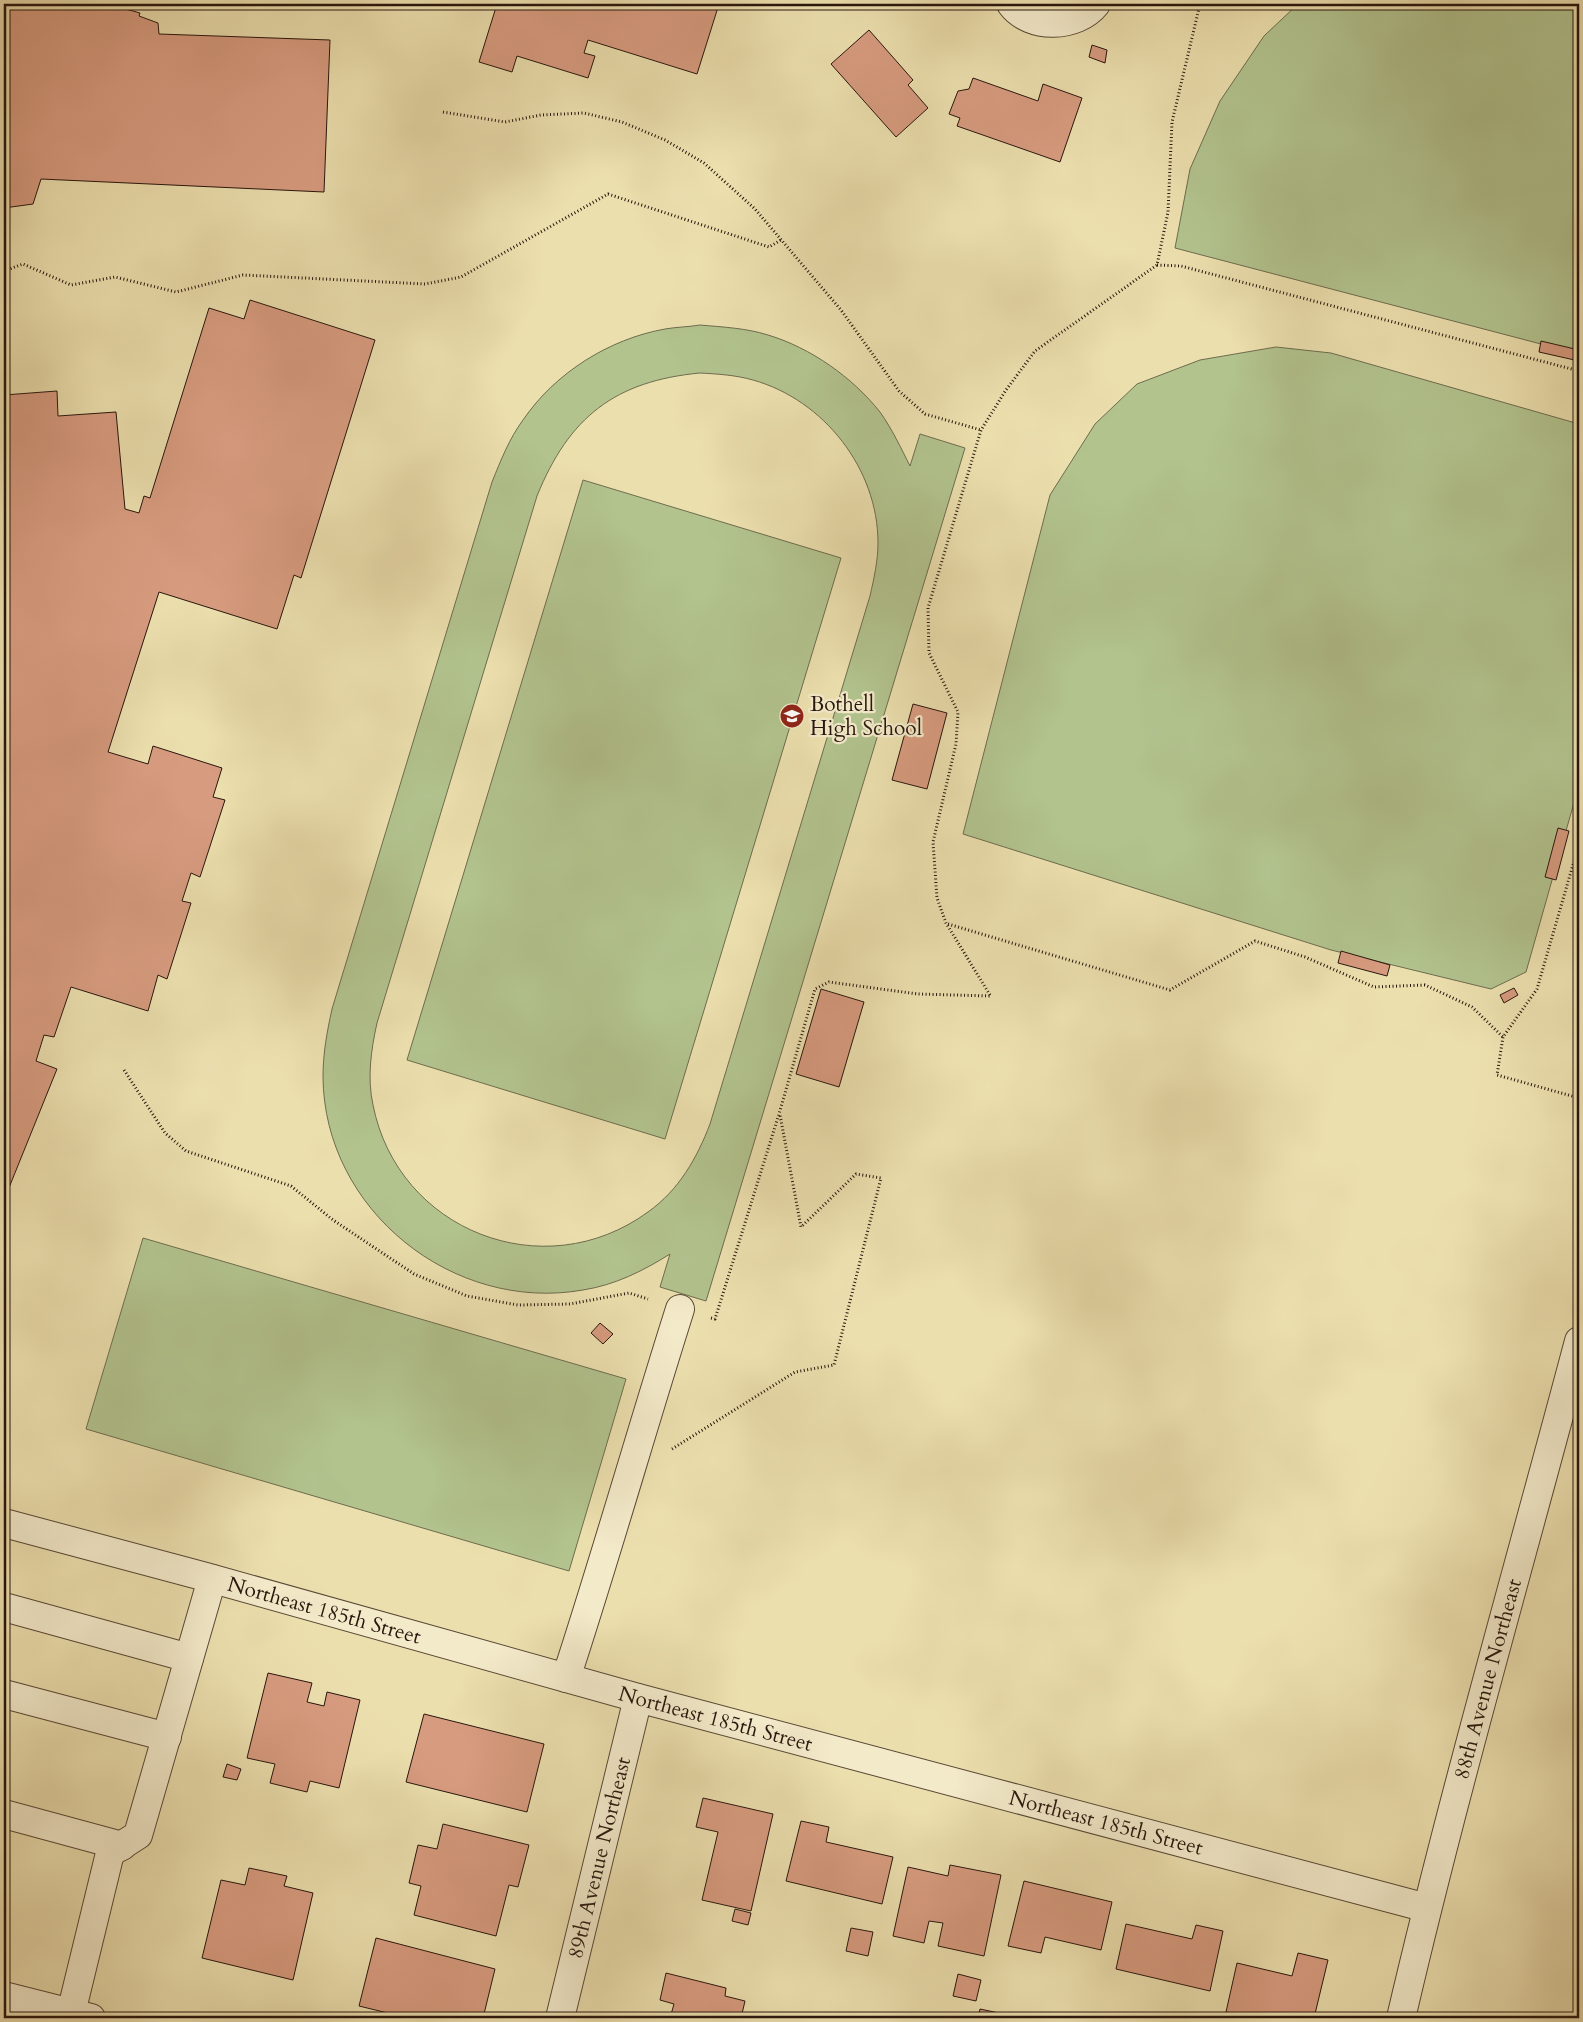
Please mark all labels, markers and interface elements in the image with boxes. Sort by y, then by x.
place label: Bothell High School [810,690,922,743]
school or university icon: Bothell High School [779,703,805,729]
street label: Northeast 185th Street [224,1570,425,1652]
street label: 88th Avenue Northeast [1447,1575,1529,1782]
street label: Northeast 185th Street [615,1679,816,1759]
street label: 89th Avenue Northeast [561,1754,638,1962]
street label: Northeast 185th Street [1006,1783,1206,1863]

